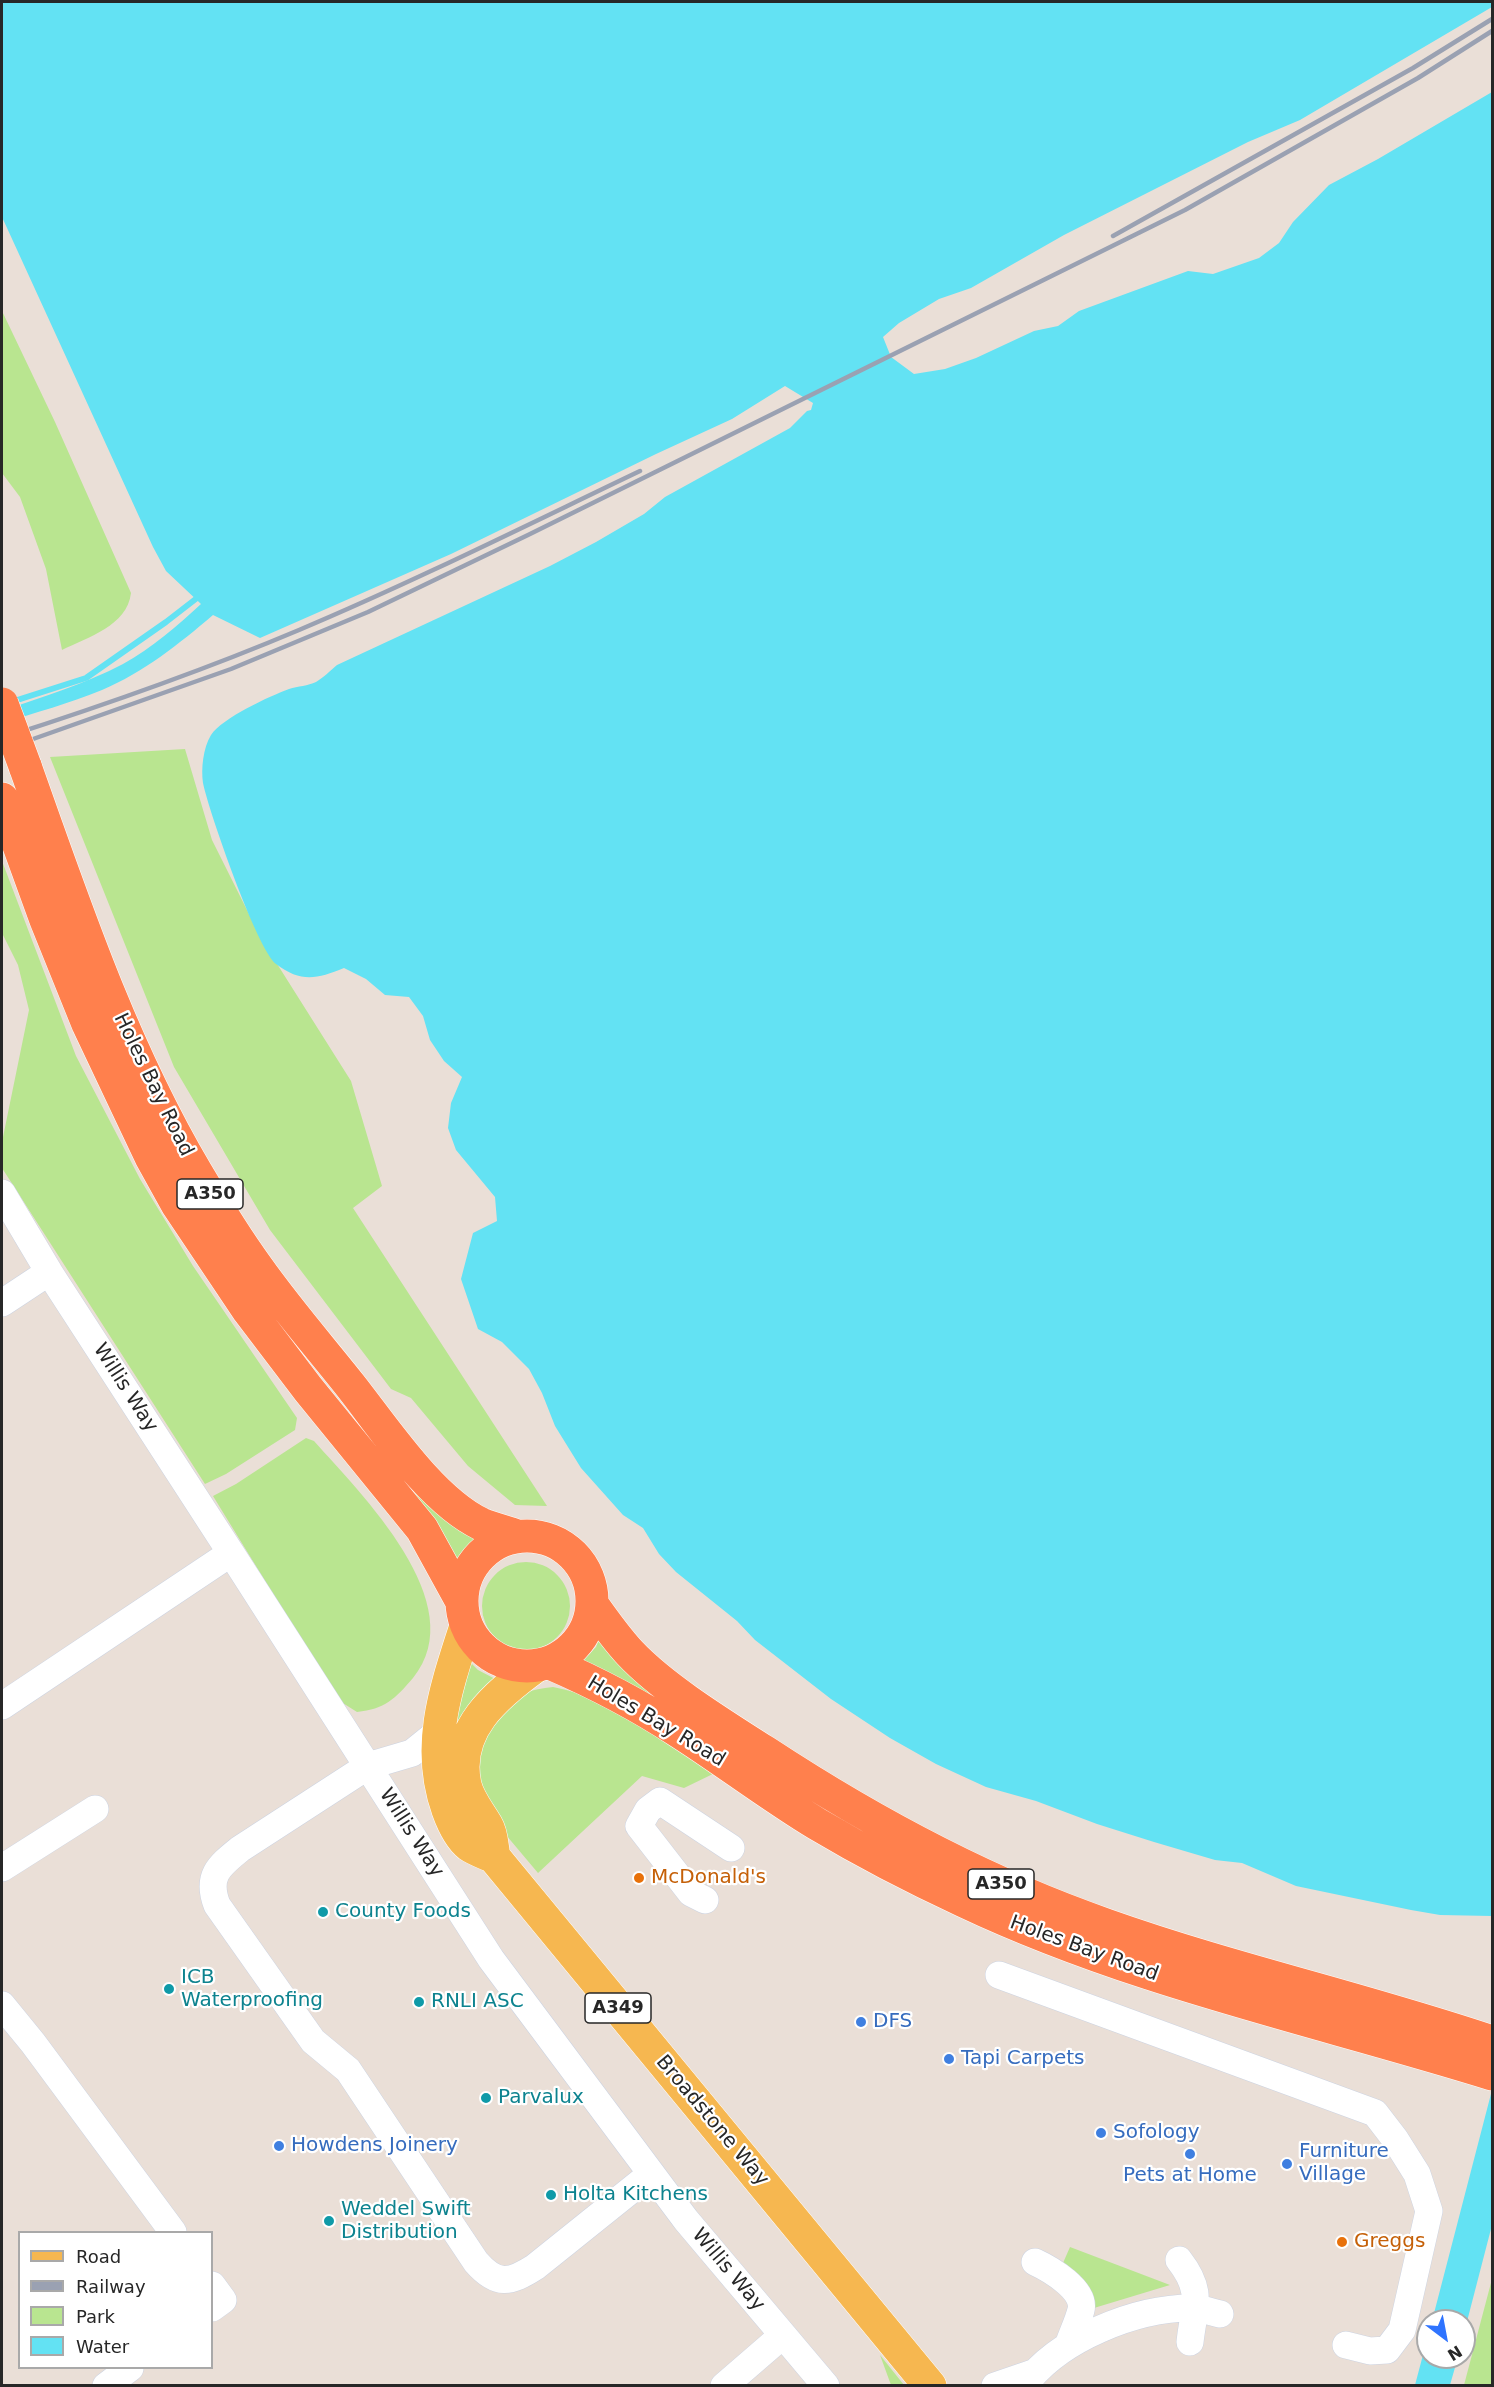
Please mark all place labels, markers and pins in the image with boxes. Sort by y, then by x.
place label: McDonald's [651,1866,766,1890]
marker: McDonald's [632,1871,646,1885]
place label: County Foods [335,1900,471,1924]
marker: County Foods [316,1905,330,1919]
place label: ICB Waterproofing [181,1966,323,2013]
marker: ICB Waterproofing [162,1982,176,1996]
place label: RNLI ASC [431,1990,524,2014]
marker: RNLI ASC [412,1995,426,2009]
place label: DFS [873,2010,912,2034]
marker: DFS [854,2015,868,2029]
place label: Tapi Carpets [961,2047,1084,2071]
marker: Tapi Carpets [942,2052,956,2066]
place label: Parvalux [498,2086,584,2110]
marker: Parvalux [479,2091,493,2105]
place label: Sofology [1113,2121,1200,2145]
marker: Sofology [1094,2126,1108,2140]
place label: Howdens Joinery [291,2134,458,2158]
marker: Howdens Joinery [272,2139,286,2153]
place label: Furniture Village [1299,2140,1389,2187]
marker: Pets at Home [1183,2147,1197,2161]
marker: Furniture Village [1280,2157,1294,2171]
place label: Pets at Home [1123,2164,1257,2188]
place label: Holta Kitchens [563,2183,708,2207]
marker: Holta Kitchens [544,2188,558,2202]
place label: Weddel Swift Distribution [341,2198,471,2245]
marker: Weddel Swift Distribution [322,2214,336,2228]
place label: Greggs [1354,2230,1425,2254]
marker: Greggs [1335,2235,1349,2249]

